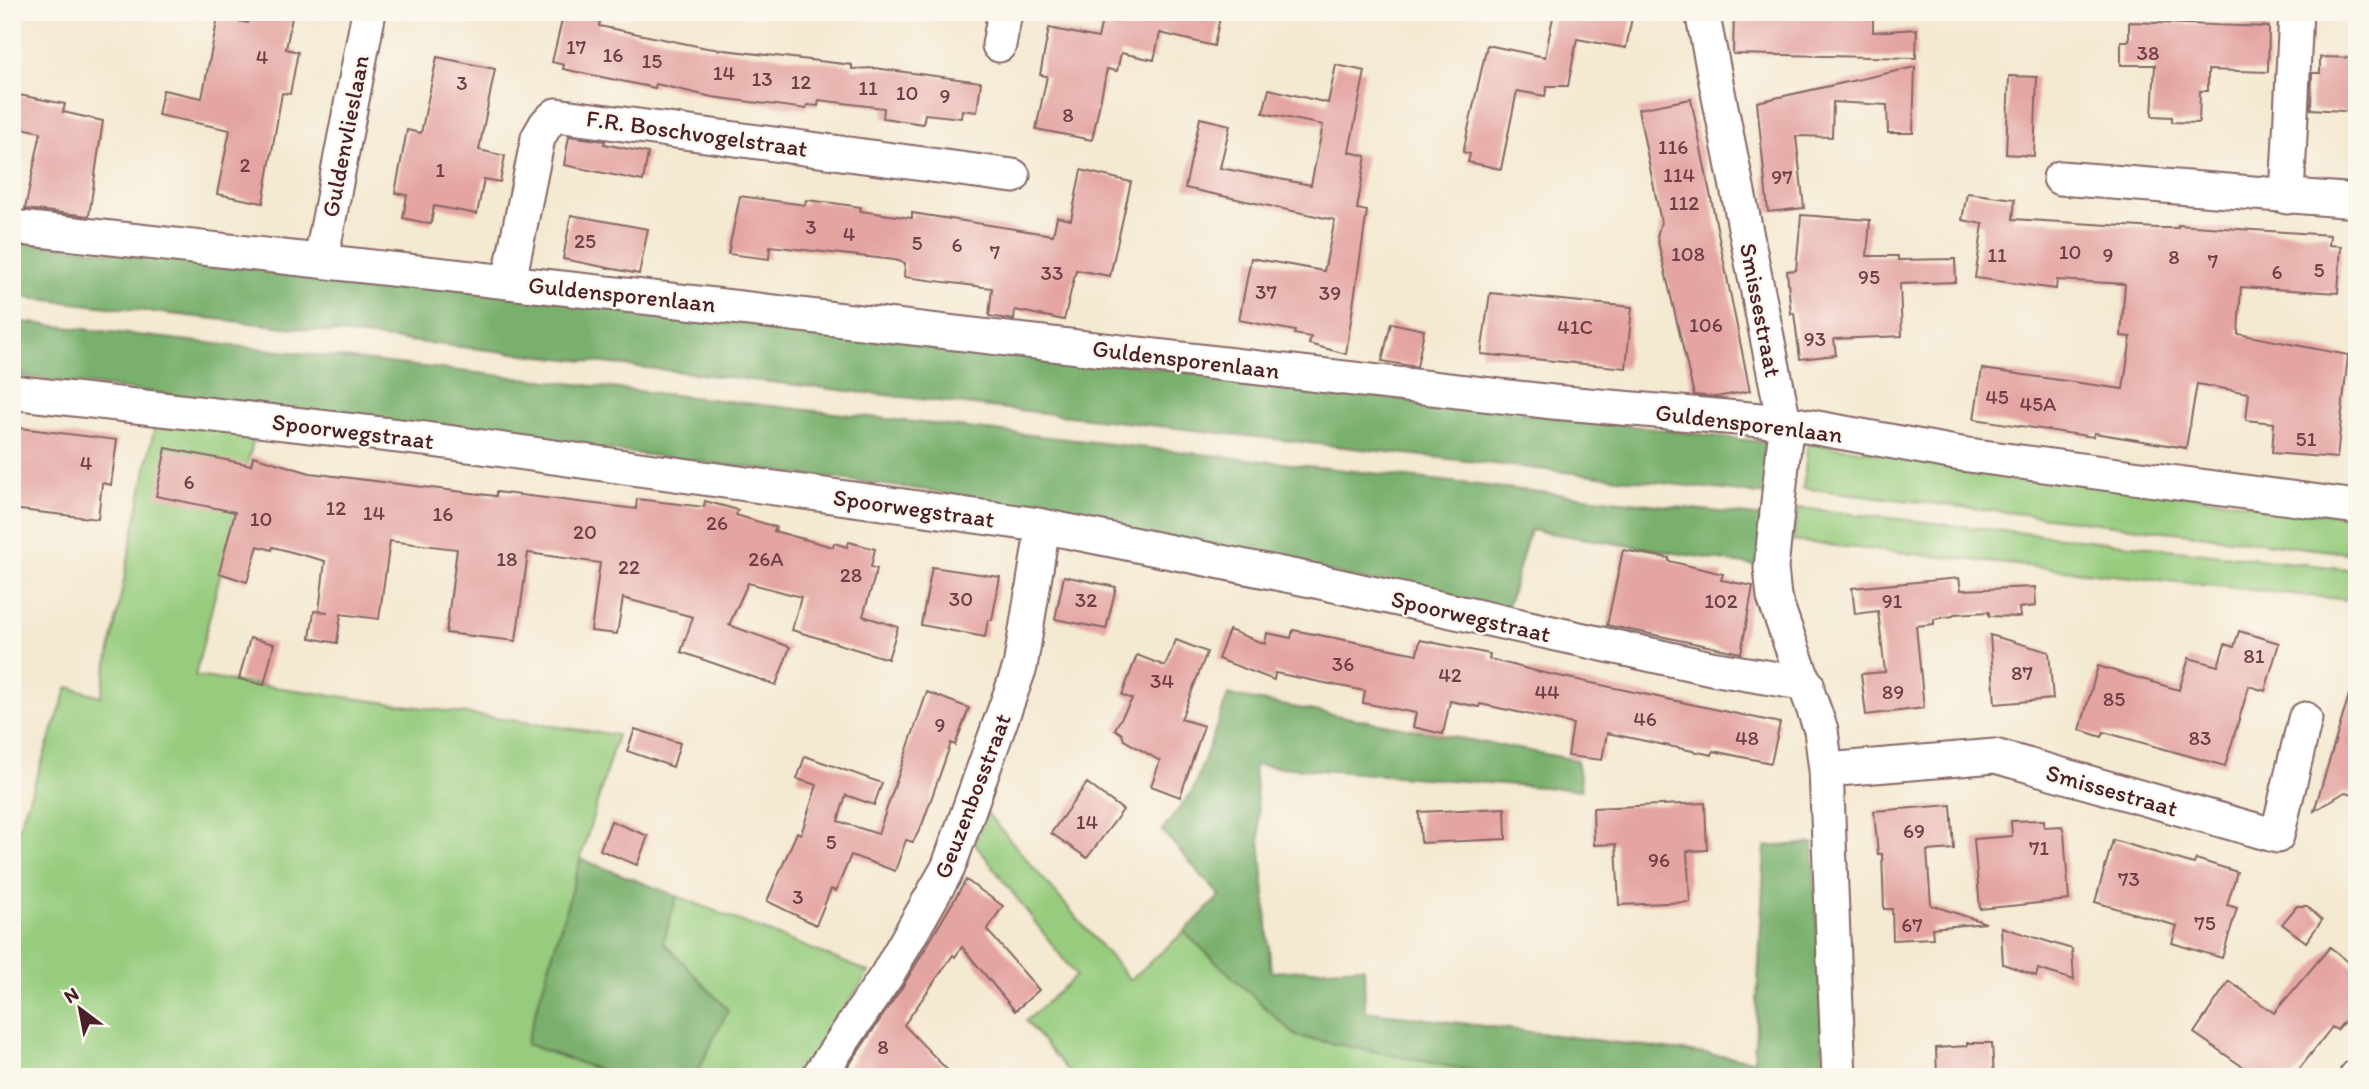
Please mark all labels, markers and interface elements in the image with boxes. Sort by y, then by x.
house number: 17 [566,34,586,59]
house number: 38 [2137,40,2159,65]
house number: 16 [603,42,623,67]
house number: 4 [256,44,269,69]
house number: 15 [642,48,662,73]
street label: Guldenvlieslaan [315,52,375,220]
house number: 14 [713,60,736,85]
house number: 13 [751,66,773,91]
house number: 12 [791,69,811,94]
house number: 3 [456,70,468,95]
house number: 11 [858,75,878,100]
house number: 10 [896,80,918,105]
house number: 9 [940,83,950,108]
house number: 8 [1062,102,1074,127]
street label: F.R. Boschvogelstraat [584,103,810,163]
house number: 116 [1658,134,1688,159]
house number: 2 [239,152,251,177]
house number: 1 [435,157,445,182]
house number: 114 [1663,162,1695,187]
house number: 97 [1771,164,1793,189]
house number: 112 [1669,190,1699,215]
house number: 3 [805,214,817,239]
house number: 4 [843,221,856,246]
house number: 25 [574,228,596,253]
house number: 5 [911,230,923,255]
house number: 6 [951,232,963,257]
house number: 7 [990,239,1000,264]
house number: 10 [2059,239,2081,264]
house number: 108 [1671,241,1705,266]
street label: Smissestraat [1734,241,1788,379]
house number: 11 [1987,242,2007,267]
house number: 9 [2103,242,2113,267]
house number: 8 [2168,244,2180,269]
house number: 7 [2208,248,2218,273]
house number: 5 [2313,257,2325,282]
house number: 6 [2271,259,2283,284]
house number: 33 [1041,260,1063,285]
house number: 95 [1858,264,1880,289]
street label: Guldensporenlaan [527,270,718,318]
house number: 37 [1255,279,1277,304]
house number: 39 [1319,280,1341,305]
house number: 106 [1689,312,1723,337]
house number: 41C [1557,314,1593,339]
house number: 93 [1804,326,1826,351]
street label: Guldensporenlaan [1091,333,1282,385]
house number: 45 [1985,384,2009,409]
house number: 45A [2019,391,2057,416]
street label: Guldensporenlaan [1654,397,1845,449]
street label: Spoorwegstraat [271,407,435,455]
house number: 51 [2296,426,2317,451]
house number: 4 [80,450,93,475]
house number: 6 [183,469,195,494]
street label: Spoorwegstraat [832,482,996,534]
house number: 12 [326,495,346,520]
house number: 14 [363,500,386,525]
house number: 16 [433,501,453,526]
house number: 10 [250,506,272,531]
house number: 26 [706,510,728,535]
house number: 20 [573,519,597,544]
house number: 18 [496,546,518,571]
house number: 26A [748,546,784,571]
house number: 22 [618,554,640,579]
house number: 28 [840,562,862,587]
street label: Spoorwegstraat [1389,584,1553,648]
house number: 30 [949,586,973,611]
house number: 32 [1075,587,1097,612]
house number: 102 [1704,588,1738,613]
house number: 91 [1882,588,1903,613]
house number: 81 [2243,643,2265,668]
house number: 36 [1332,651,1354,676]
house number: 87 [2011,660,2033,685]
house number: 42 [1438,662,1462,687]
house number: 34 [1150,668,1174,693]
house number: 44 [1534,679,1560,704]
house number: 89 [1882,679,1904,704]
house number: 85 [2103,686,2125,711]
house number: 46 [1633,706,1657,731]
street label: Geuzenbosstraat [927,709,1017,883]
house number: 9 [935,712,945,737]
house number: 48 [1735,725,1759,750]
house number: 83 [2189,725,2211,750]
street label: Smissestraat [2043,757,2181,823]
house number: 14 [1076,809,1099,834]
house number: 69 [1903,818,1925,843]
house number: 5 [825,829,837,854]
house number: 71 [2029,835,2049,860]
house number: 96 [1648,847,1670,872]
house number: 73 [2118,866,2140,891]
house number: 3 [792,884,804,909]
house number: 75 [2194,910,2216,935]
house number: 67 [1901,912,1923,937]
north arrow [46,974,116,1044]
text: N [60,982,83,1008]
house number: 8 [877,1034,889,1059]

